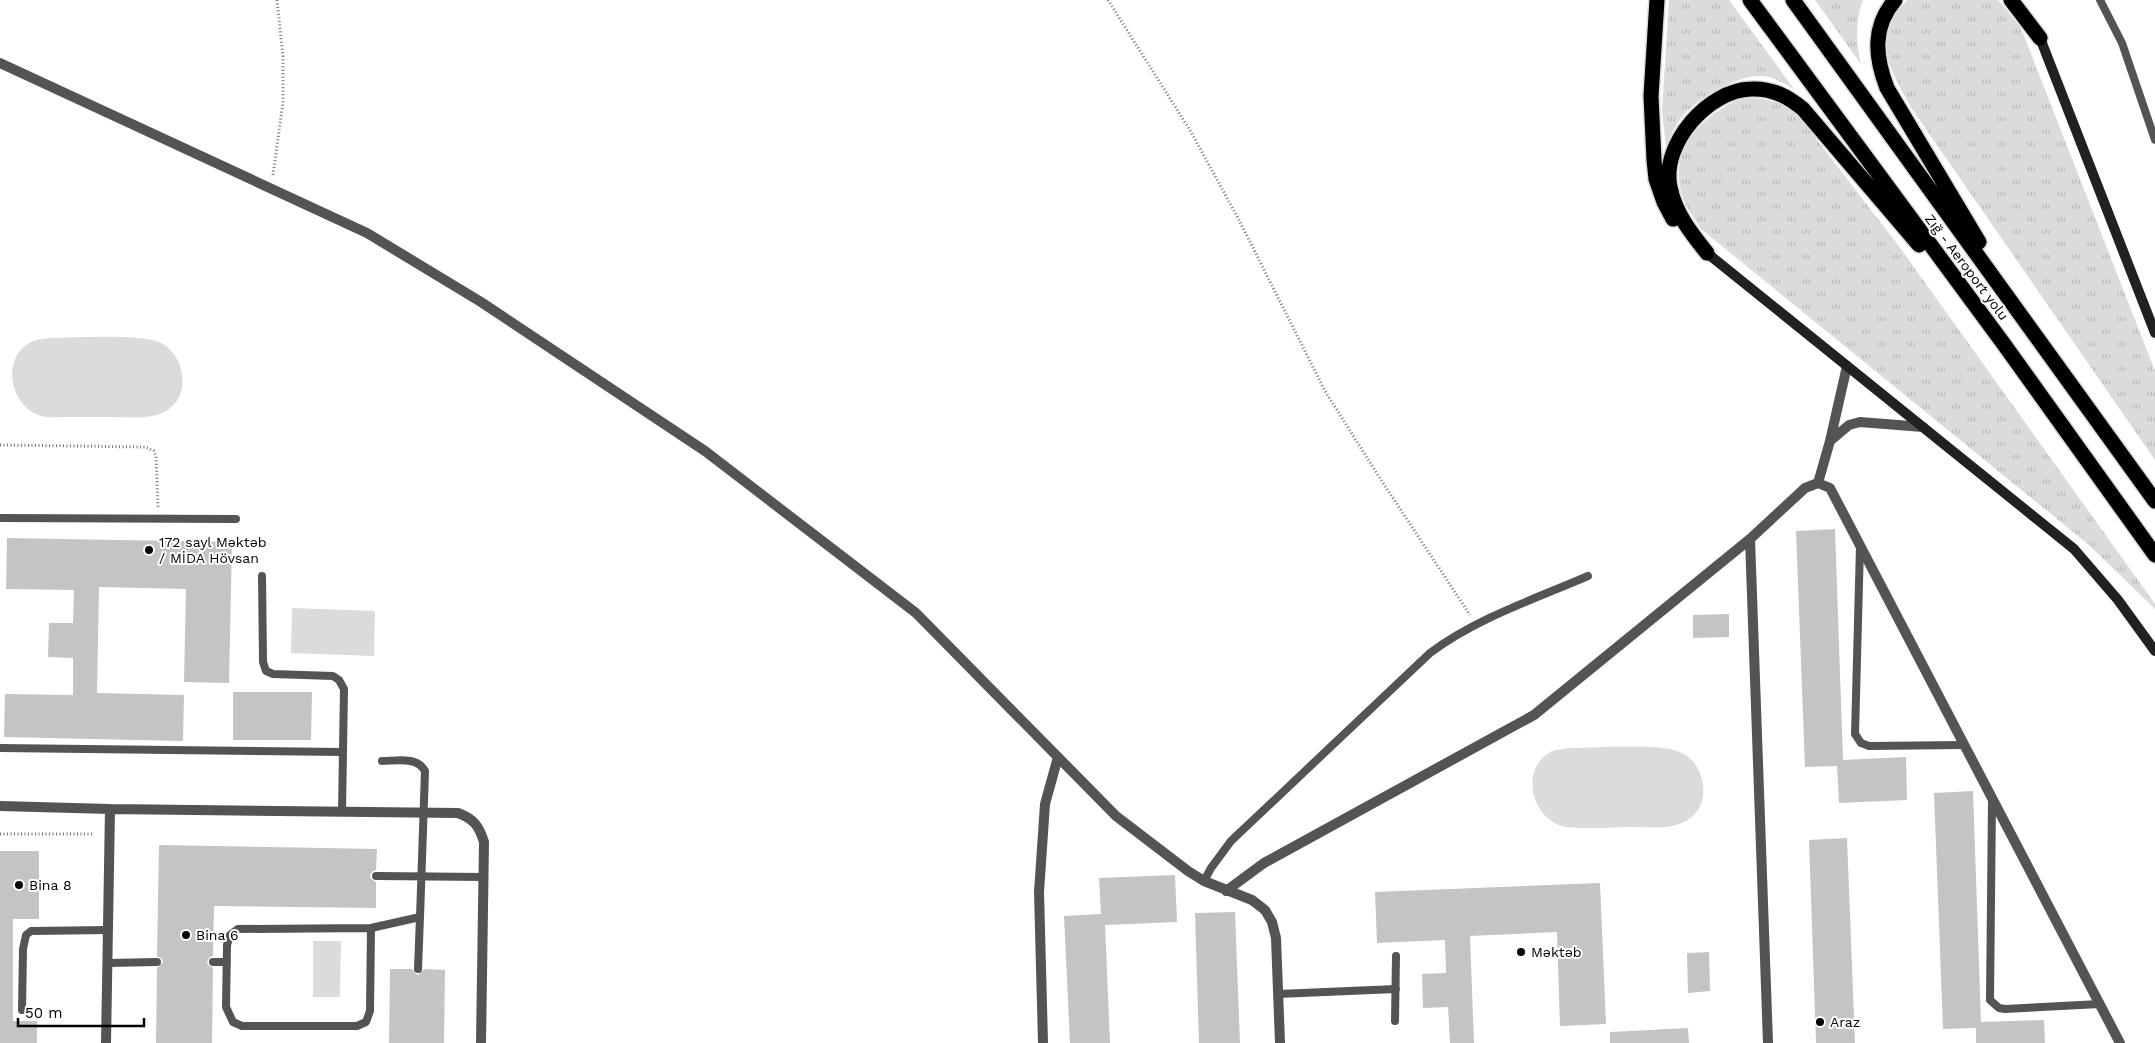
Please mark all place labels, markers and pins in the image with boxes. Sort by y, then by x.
place label: 172 sayl Məktəb / MİDA Hövsan [159,534,266,566]
marker: 172 sayl Məktəb / MİDA Hövsan [143,544,155,556]
place label: Bina 8 [29,877,72,893]
marker: Bina 8 [13,879,25,891]
place label: Bina 6 [196,927,238,943]
marker: Bina 6 [180,929,192,941]
place label: Məktəb [1531,944,1582,960]
marker: Məktəb [1515,946,1527,958]
place label: Araz [1830,1014,1860,1030]
marker: Araz [1814,1016,1826,1028]

